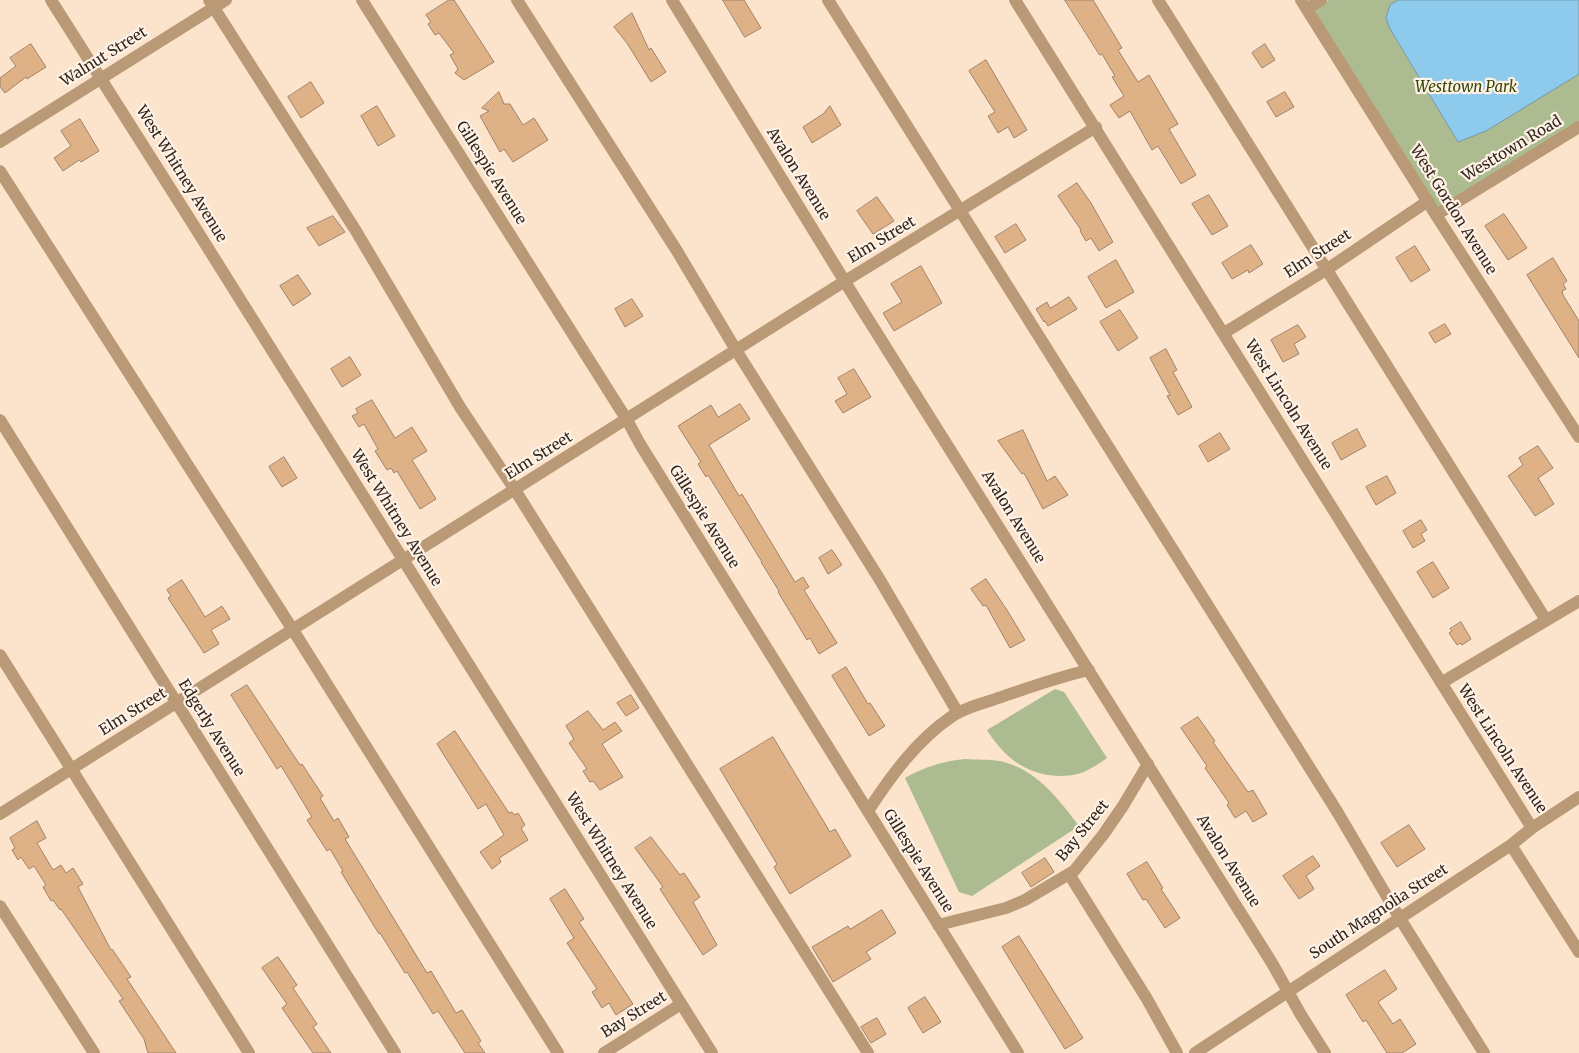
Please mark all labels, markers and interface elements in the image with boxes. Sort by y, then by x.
street label: Walnut Street [58,23,150,91]
park label: Westtown Park [1415,79,1517,97]
street label: West Whitney Avenue [132,102,230,246]
street label: Westtown Road [1459,112,1565,186]
street label: Gillespie Avenue [452,118,530,228]
street label: Avalon Avenue [762,124,834,224]
street label: West Gordon Avenue [1406,142,1500,278]
street label: Elm Street [845,213,919,267]
street label: Elm Street [1281,226,1355,282]
street label: West Lincoln Avenue [1241,337,1335,473]
street label: Elm Street [502,428,576,484]
street label: West Whitney Avenue [347,446,445,590]
street label: Gillespie Avenue [665,462,743,572]
street label: Avalon Avenue [977,467,1049,567]
street label: Edgerly Avenue [174,676,248,780]
street label: West Lincoln Avenue [1454,681,1550,817]
street label: Elm Street [96,684,170,740]
street label: West Whitney Avenue [562,789,660,933]
street label: Bay Street [1053,797,1113,865]
street label: Gillespie Avenue [879,806,957,916]
street label: Avalon Avenue [1192,811,1264,911]
street label: South Magnolia Street [1307,861,1451,963]
street label: Bay Street [598,988,670,1042]

